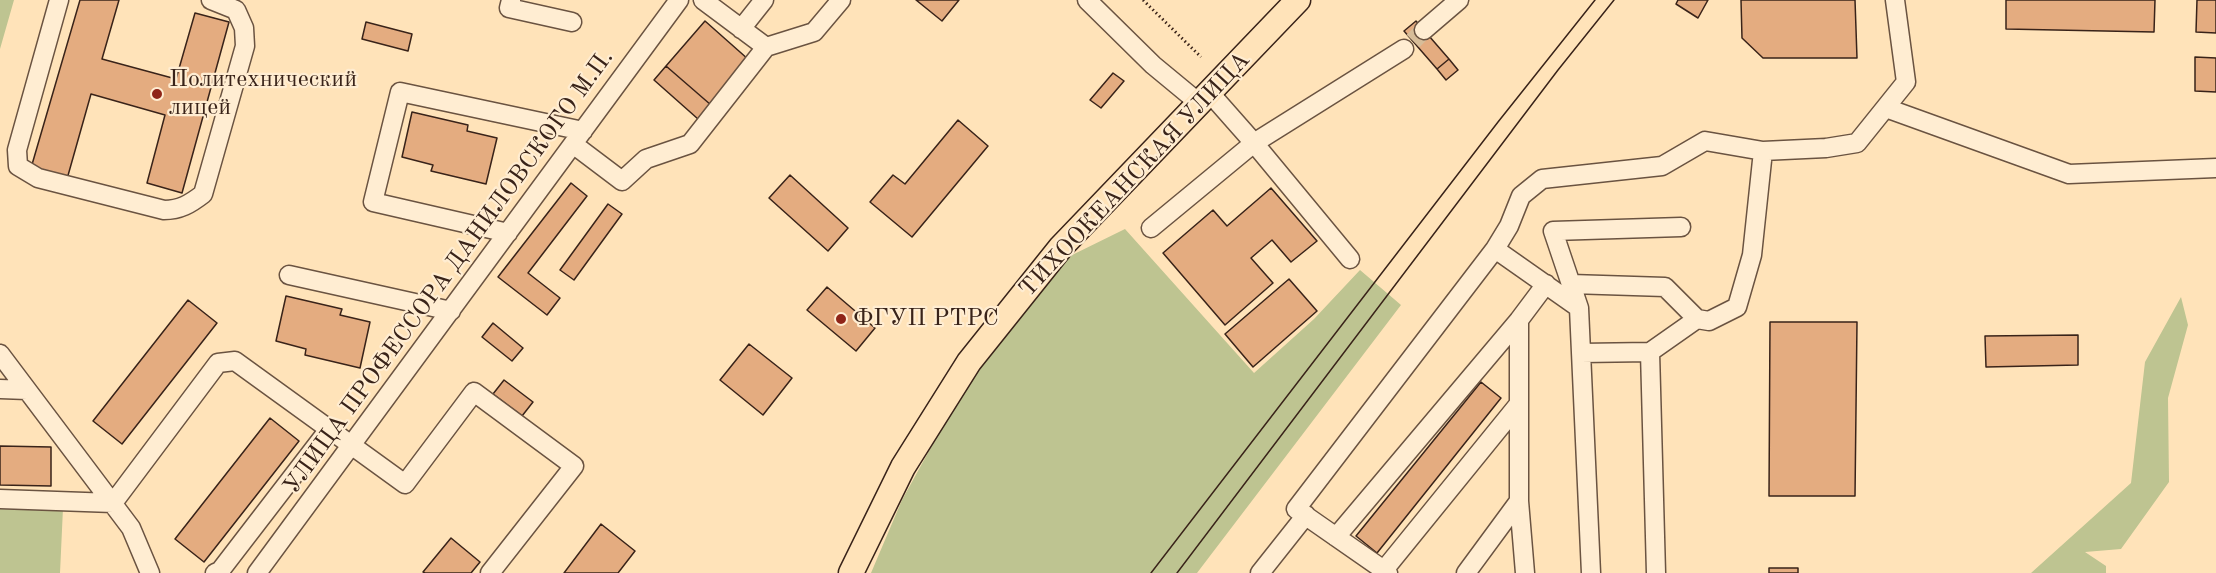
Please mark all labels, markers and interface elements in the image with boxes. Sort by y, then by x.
street label: УЛИЦА ПРОФЕССОРА ДАНИЛОВСКОГО М.П. [278,44,620,500]
street label: ТИХООКЕАНСКАЯ УЛИЦА [1014,46,1256,304]
place label: Политехнический лицей [169,66,357,122]
marker: Политехнический лицей [150,87,164,101]
place label: ФГУП РТРС [853,305,999,333]
marker: ФГУП РТРС [834,312,848,326]

